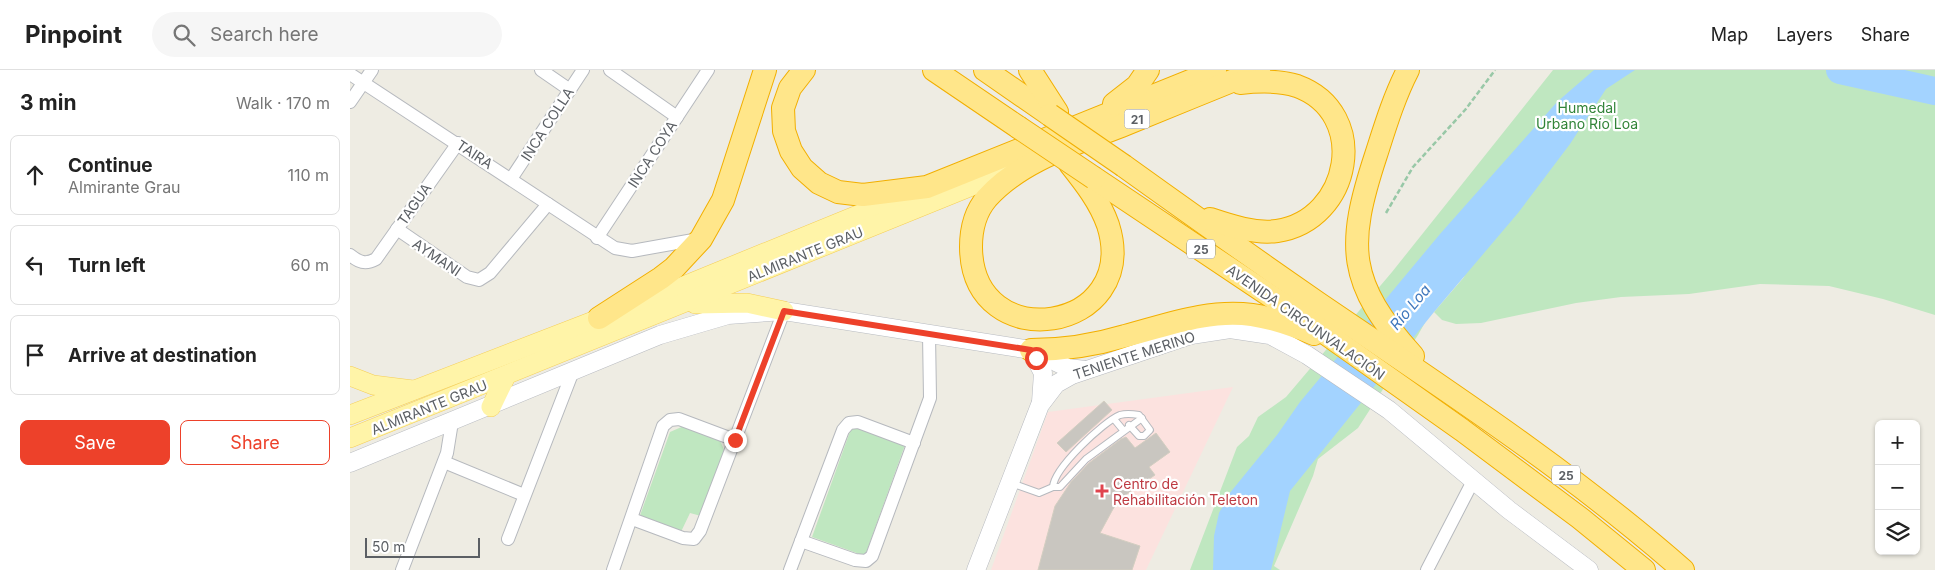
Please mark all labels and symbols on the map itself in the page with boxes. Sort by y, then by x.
street label: INCA COLLA [517,84,577,164]
park label: Humedal Urbano Río Loa [1536,99,1638,132]
road number: 21 [1124,110,1150,129]
street label: INCA COYA [624,117,680,191]
street label: TAIRA [454,136,497,172]
street label: TAGUA [393,179,435,228]
street label: ALMIRANTE GRAU [744,223,866,285]
street label: AYMANI [410,235,464,279]
road number: 25 [1187,240,1215,258]
street label: AVENIDA CIRCUNVALACIÓN [1224,261,1388,383]
water label: Río Loa [1386,281,1434,333]
street label: TENIENTE MERINO [1071,327,1197,383]
route start [1025,347,1048,370]
street label: ALMIRANTE GRAU [368,376,490,438]
route end [724,429,747,452]
road number: 25 [1552,466,1580,484]
place label: Centro de Rehabilitación Teleton [1113,475,1258,508]
marker: Centro de Rehabilitación Teleton [1095,484,1109,498]
scale bar [365,535,480,558]

